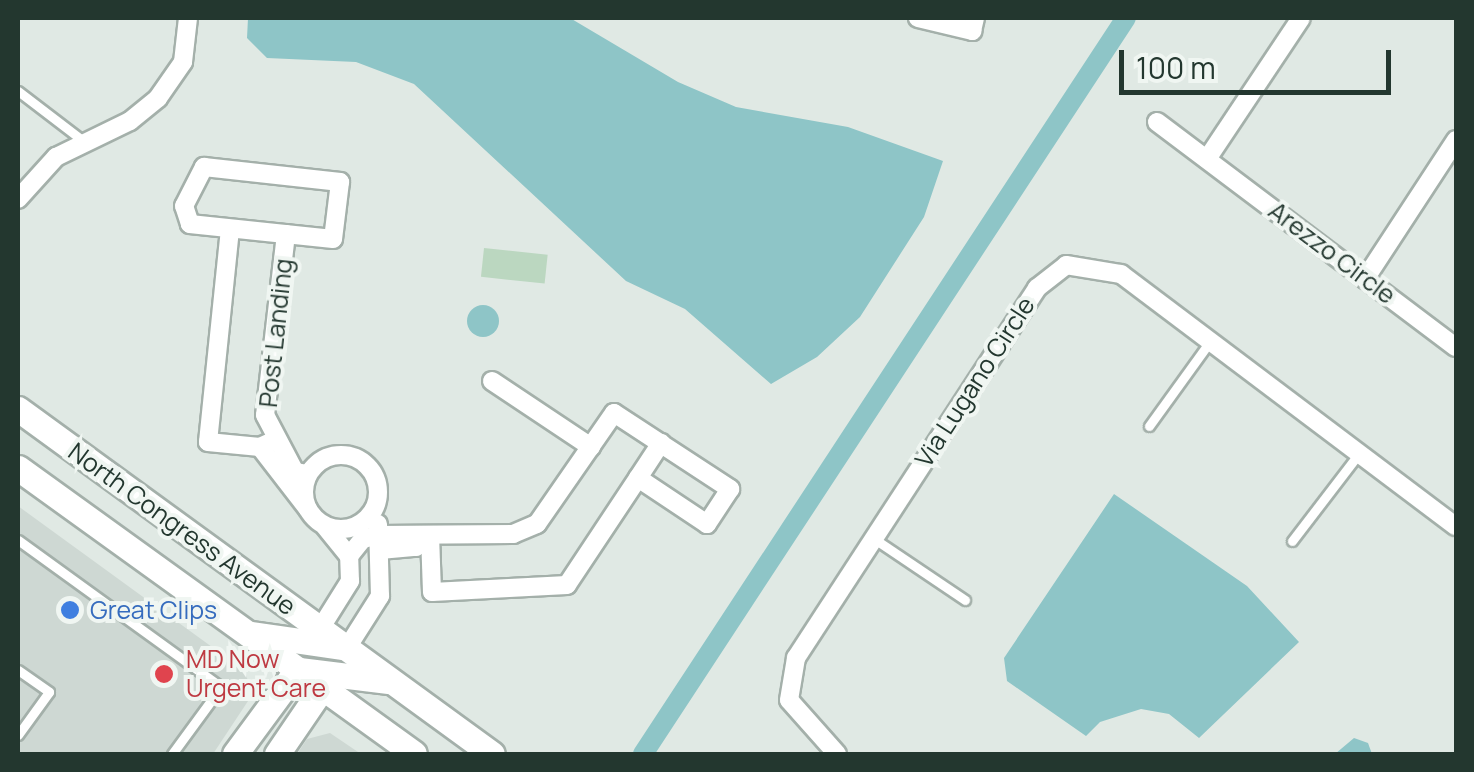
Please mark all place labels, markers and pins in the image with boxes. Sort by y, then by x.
place label: Great Clips [90,595,217,625]
marker: Great Clips [59,599,81,621]
place label: MD Now Urgent Care [186,645,326,704]
marker: MD Now Urgent Care [151,661,177,687]

